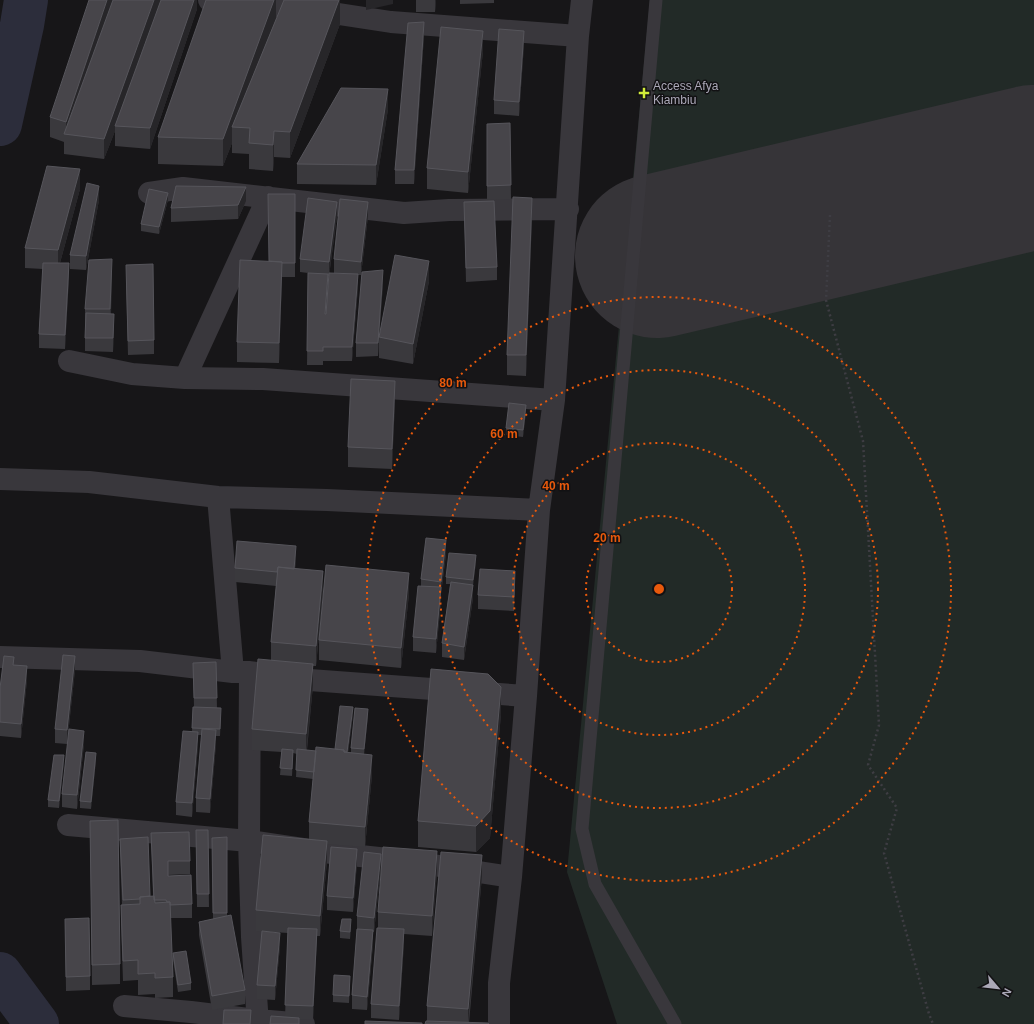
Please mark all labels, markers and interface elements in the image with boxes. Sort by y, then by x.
place label: Access Afya Kiambiu [653,79,719,107]
marker: Access Afya Kiambiu [638,87,650,99]
text: 80 m [439,376,467,390]
text: 60 m [490,427,518,441]
text: 40 m [542,479,570,493]
text: 20 m [593,531,621,545]
centre of rings [652,582,666,596]
north arrow [978,968,1018,1008]
text: N [1000,986,1014,999]

